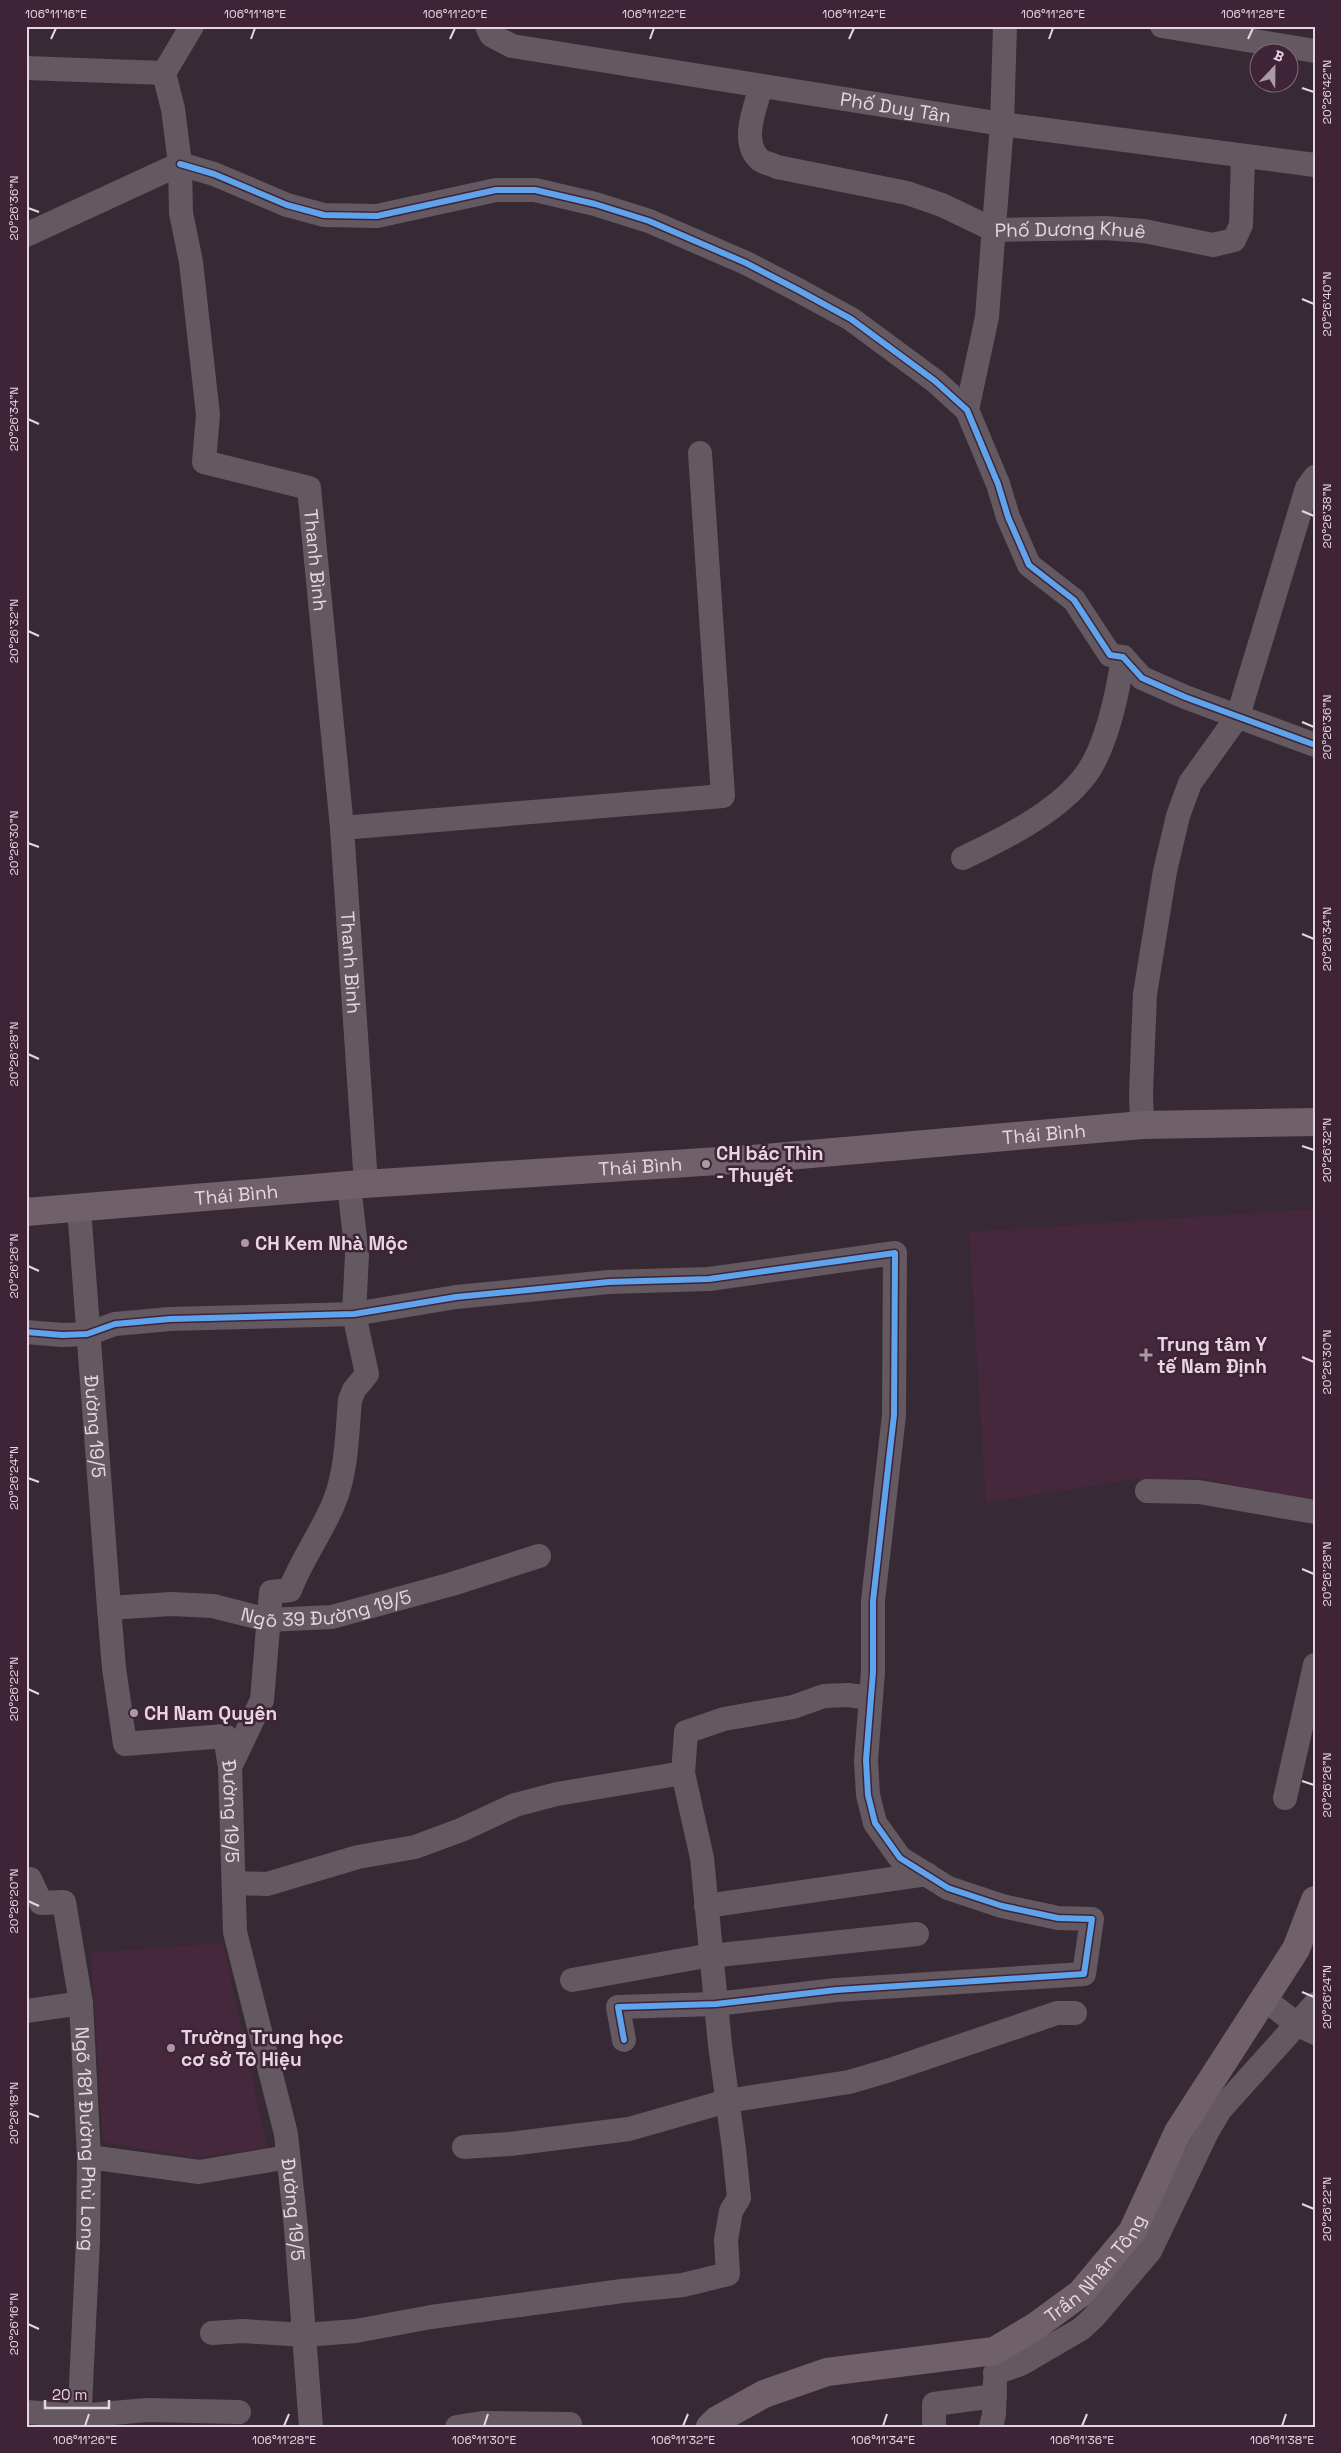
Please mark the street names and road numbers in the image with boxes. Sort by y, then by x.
street label: Phố Duy Tân [838,86,953,129]
street label: Phố Dương Khuê [994,216,1147,244]
street label: Thanh Bình [298,508,333,612]
street label: Thanh Bình [335,911,366,1015]
street label: Thái Bình [1001,1118,1087,1150]
street label: Thái Bình [598,1151,683,1182]
street label: Thái Bình [193,1179,279,1211]
street label: Đường 19/5 [79,1374,111,1479]
street label: Ngõ 39 Đường 19/5 [238,1584,414,1633]
street label: Đường 19/5 [216,1758,245,1863]
street label: Ngõ 181 Đường Phù Long [69,2026,101,2252]
street label: Đường 19/5 [276,2157,310,2262]
street label: Trần Nhân Tông [1040,2210,1151,2329]

